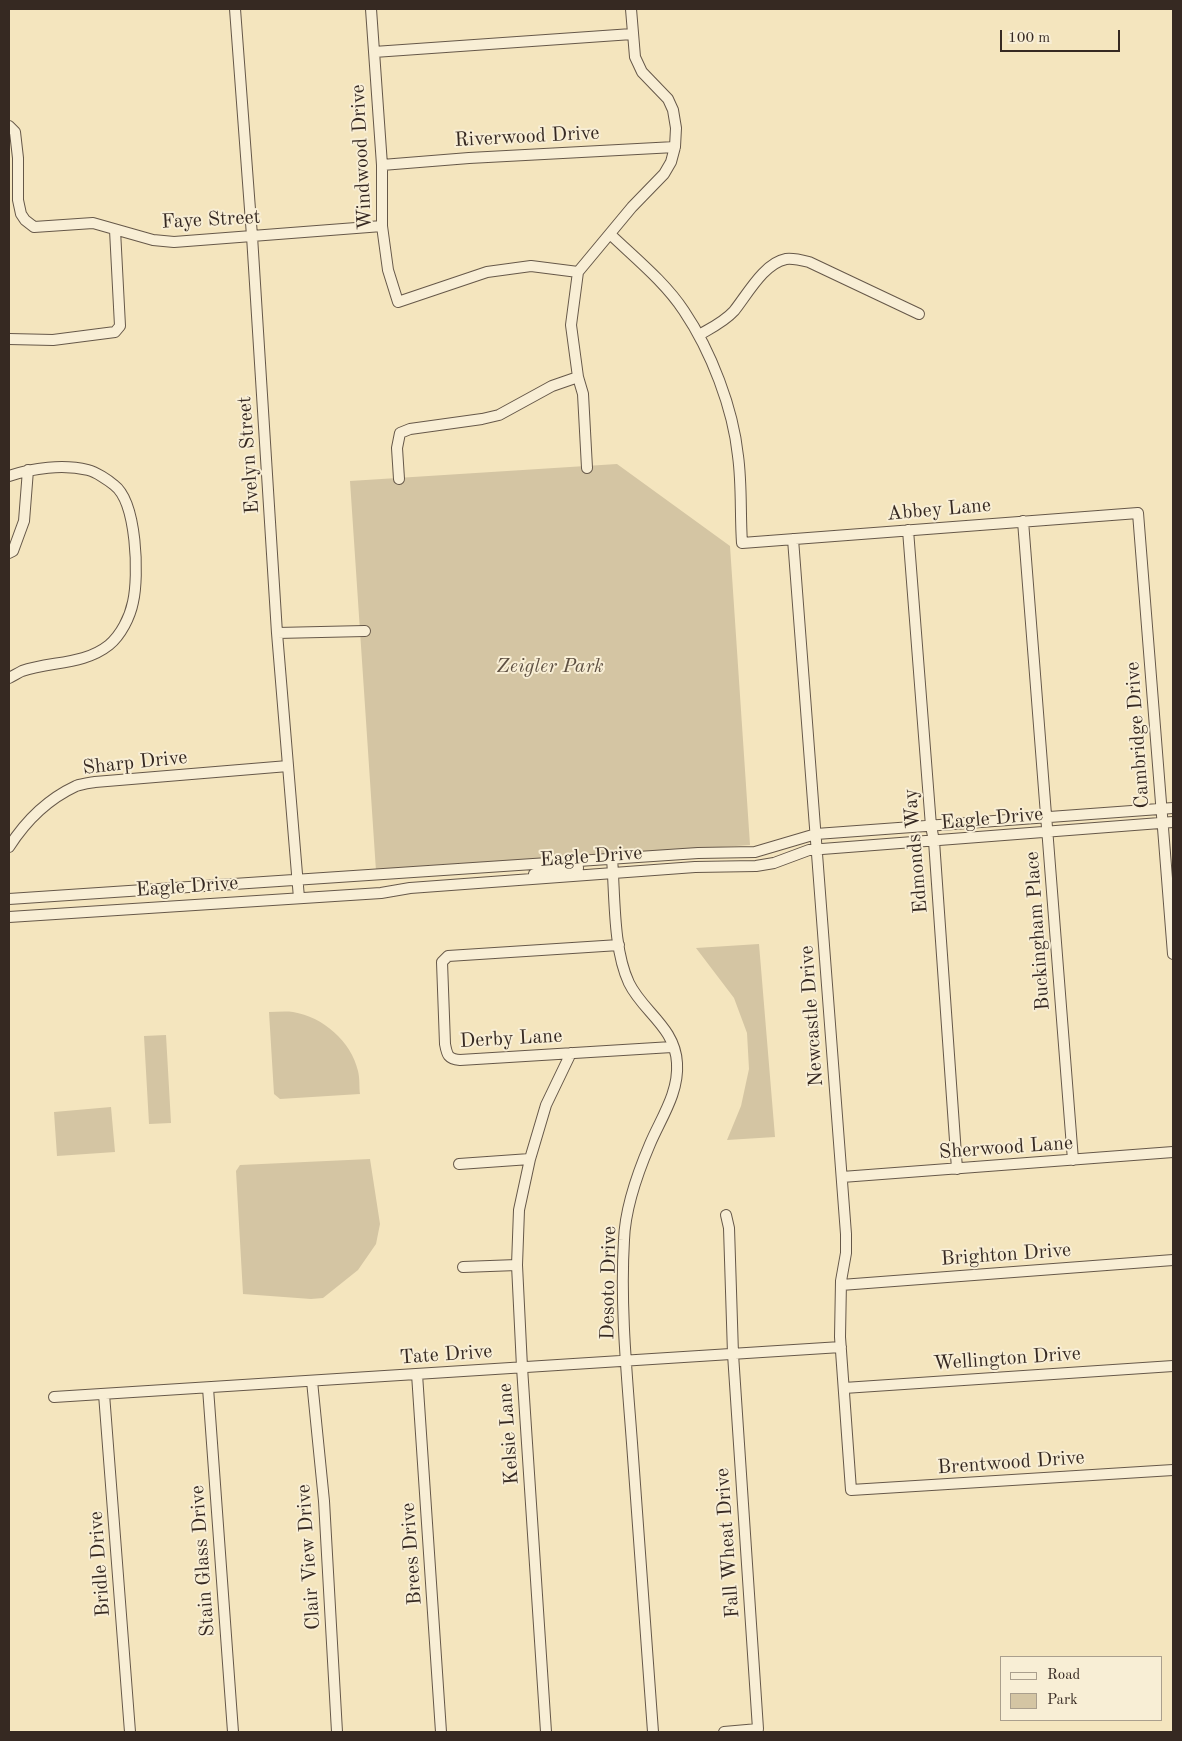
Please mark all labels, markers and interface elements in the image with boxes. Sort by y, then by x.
scale bar [1002,20,1122,52]
text: 100 m [1008,31,1050,46]
street label: Windwood Drive [346,84,378,230]
street label: Riverwood Drive [454,121,600,153]
street label: Faye Street [161,205,261,235]
street label: Evelyn Street [233,395,265,515]
street label: Abbey Lane [886,493,992,527]
park label: Zeigler Park [496,655,604,679]
street label: Cambridge Drive [1121,661,1155,809]
street label: Sharp Drive [81,746,189,780]
street label: Edmonds Way [899,787,933,915]
street label: Eagle Drive [940,803,1044,835]
street label: Eagle Drive [539,841,643,873]
street label: Buckingham Place [1020,851,1056,1011]
street label: Eagle Drive [135,871,239,903]
street label: Newcastle Drive [795,944,829,1088]
street label: Derby Lane [459,1024,563,1054]
street label: Sherwood Lane [938,1131,1074,1165]
street label: Desoto Drive [596,1226,622,1340]
street label: Brighton Drive [940,1238,1072,1272]
street label: Tate Drive [399,1340,493,1370]
street label: Wellington Drive [932,1342,1082,1376]
street label: Kelsie Lane [493,1382,525,1486]
street label: Brentwood Drive [937,1446,1085,1480]
street label: Fall Wheat Drive [711,1467,745,1619]
street label: Clair View Drive [292,1483,326,1631]
street label: Stain Glass Drive [186,1484,220,1638]
street label: Brees Drive [396,1502,428,1606]
street label: Bridle Drive [84,1510,116,1618]
legend [1000,1656,1162,1721]
text: Road [1047,1668,1080,1683]
text: Park [1047,1693,1078,1708]

